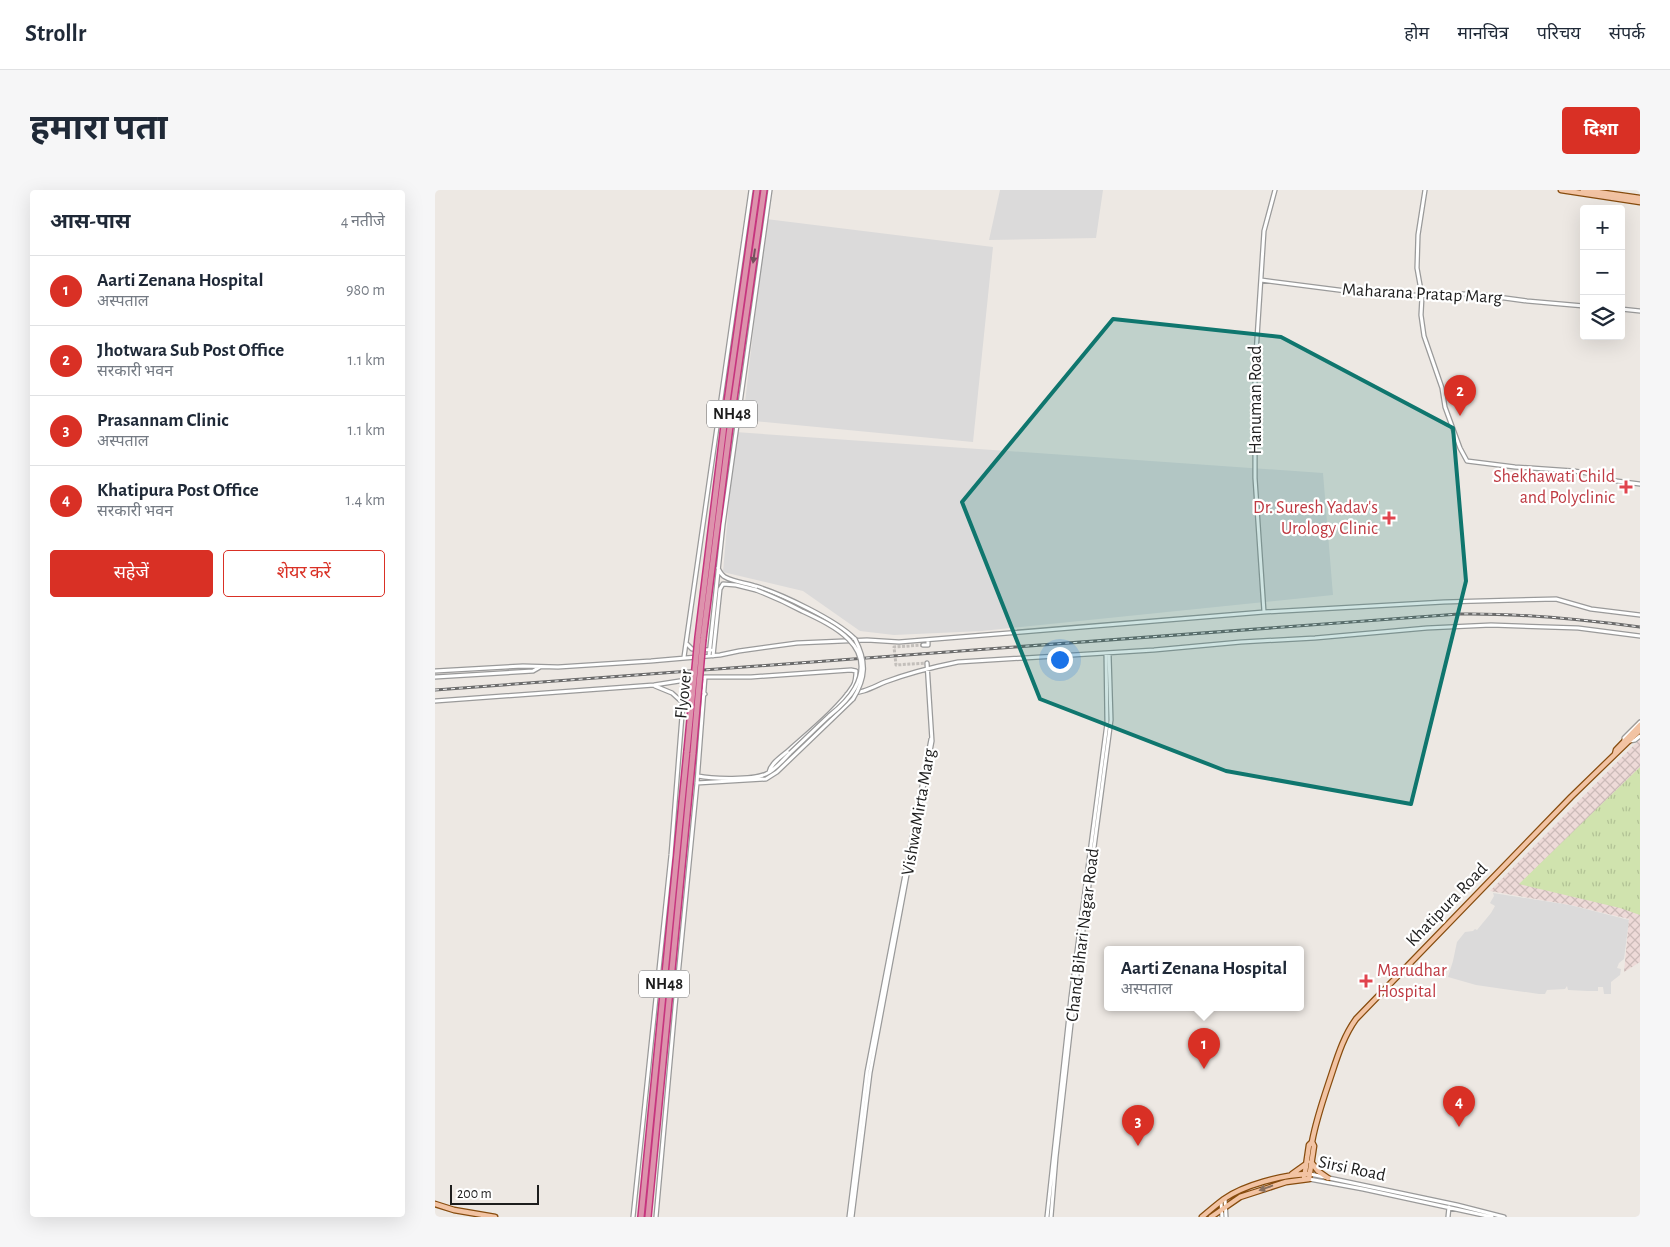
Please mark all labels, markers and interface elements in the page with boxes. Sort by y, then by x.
text: Strollr [25,22,86,46]
text: होम [1404,25,1429,43]
text: मानचित्र [1457,25,1509,43]
text: परिचय [1537,25,1581,43]
text: संपर्क [1609,25,1645,43]
button: दिशा [1562,107,1640,154]
text: हमारा पता [30,111,167,146]
map controls [1580,205,1625,340]
button: + [1580,205,1625,250]
text: आस-पास [50,211,131,232]
text: 4 नतीजे [341,213,385,229]
one-way arrow [750,248,758,264]
button: − [1580,250,1625,295]
text: Aarti Zenana Hospital [97,271,263,290]
street label: Maharana Pratap Marg [1342,281,1503,307]
text: 1 [63,282,69,298]
text: 980 m [346,282,385,298]
text: अस्पताल [97,293,149,309]
button: layers [1580,295,1625,340]
text: Jhotwara Sub Post Office [97,341,284,360]
street label: Hanuman Road [1247,346,1265,454]
text: 2 [62,352,70,368]
text: 1.1 km [348,352,385,368]
text: सरकारी भवन [97,363,173,379]
pin: 2 [1444,375,1476,416]
road number: NH48 [707,400,757,428]
text: Prasannam Clinic [97,411,229,430]
text: 3 [63,422,69,438]
text: 1.1 km [348,422,385,438]
text: अस्पताल [97,433,149,449]
place label: Shekhawati Child and Polyclinic [1493,468,1615,507]
marker: Shekhawati Child and Polyclinic [1619,480,1633,494]
text: Khatipura Post Office [97,481,259,500]
text: 4 [62,492,70,508]
text: 1.4 km [345,492,385,508]
place label: Dr. Suresh Yadav's Urology Clinic [1253,499,1378,538]
text: सरकारी भवन [97,503,173,519]
marker: Dr. Suresh Yadav's Urology Clinic [1382,511,1396,525]
button: सहेजें [50,550,213,597]
button: शेयर करें [223,550,385,597]
your location [1047,647,1073,673]
street label: Flyover [672,668,696,720]
street label: VishwaMirta Marg [899,747,939,877]
street label: Chand Bihari Nagar Road [1063,847,1103,1023]
street label: Khatipura Road [1403,860,1491,950]
popup [1104,946,1304,1011]
text: Aarti Zenana Hospital [1121,959,1287,978]
place label: Marudhar Hospital [1377,962,1447,1001]
road number: NH48 [639,971,689,998]
marker: Marudhar Hospital [1359,974,1373,988]
text: अस्पताल [1121,981,1172,997]
pin: 1 [1188,1028,1220,1069]
pin: 4 [1443,1086,1475,1127]
pin: 3 [1122,1105,1154,1146]
street label: Sirsi Road [1317,1153,1387,1185]
scale bar [450,1182,539,1205]
one-way arrow [1258,1184,1273,1192]
text: 200 m [457,1187,492,1201]

